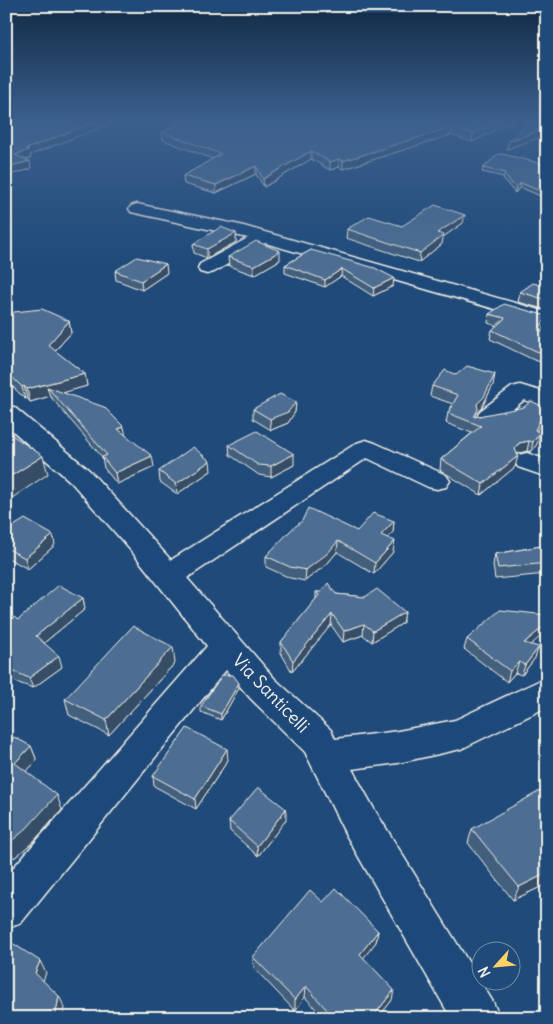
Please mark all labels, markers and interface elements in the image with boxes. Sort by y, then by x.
street label: Via Santicelli [228,649,314,737]
north arrow [470,942,520,992]
text: N [474,964,495,980]

